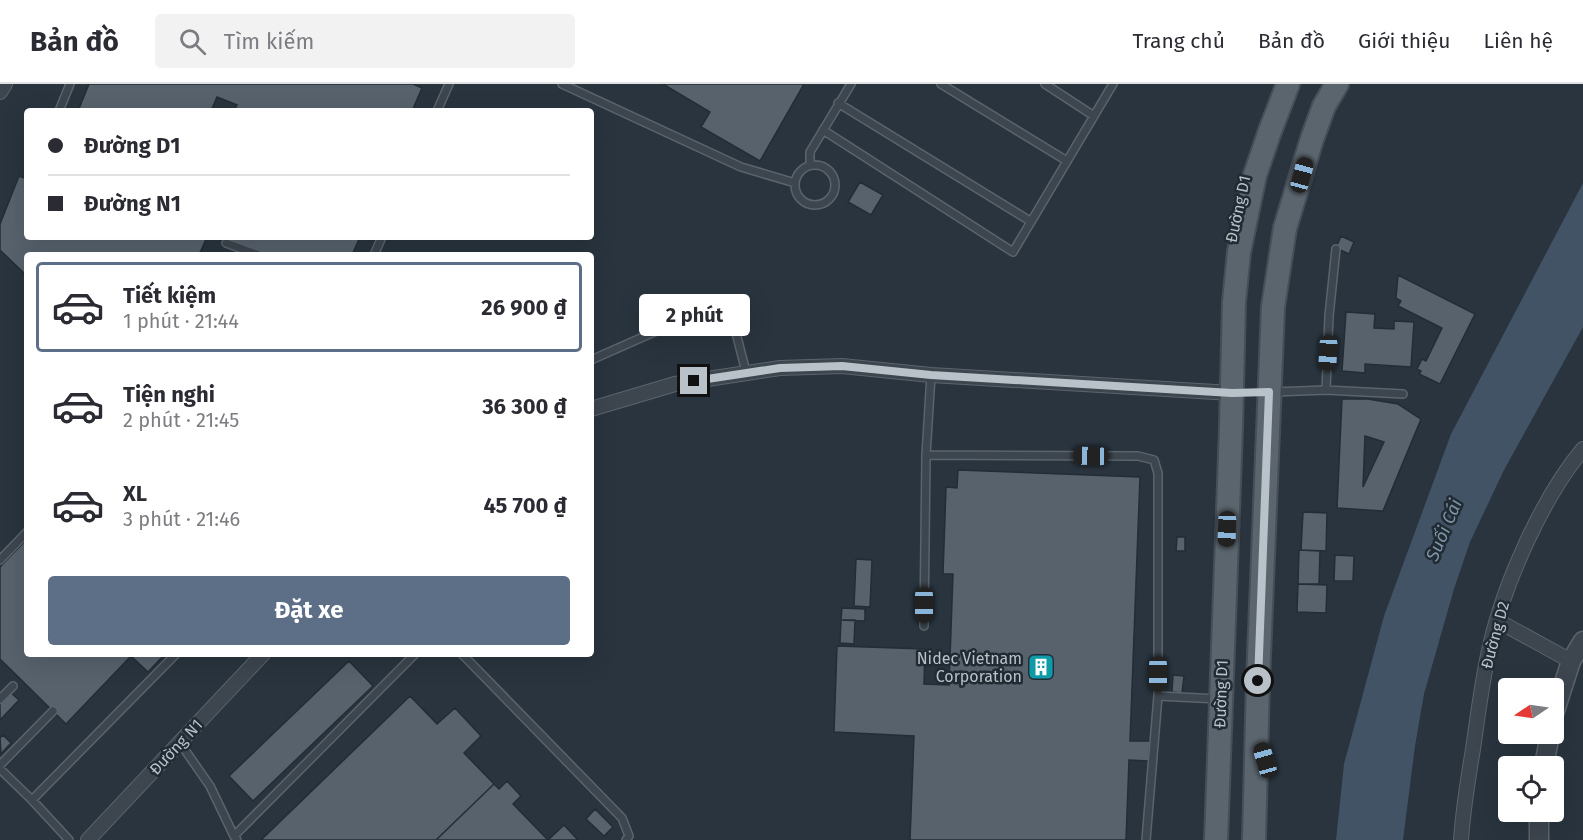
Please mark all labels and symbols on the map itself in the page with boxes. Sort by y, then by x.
car [1289,155,1315,195]
street label: Đường D1 [1222,174,1254,244]
callout: 2 phút [638,294,750,336]
car [1318,335,1338,371]
route end [680,367,707,394]
car [1073,447,1109,465]
water label: Suối Cái [1421,496,1467,565]
car [1217,511,1237,547]
car [915,587,933,623]
street label: Đường D2 [1477,599,1513,671]
place label: Nidec Vietnam Corporation [917,649,1022,686]
building icon: Nidec Vietnam Corporation [1026,652,1056,682]
car [1149,656,1167,692]
street label: Đường D1 [1210,660,1232,728]
route start [1244,667,1271,694]
north arrow [1498,678,1564,744]
street label: Đường N1 [145,715,207,779]
car [1251,740,1279,780]

